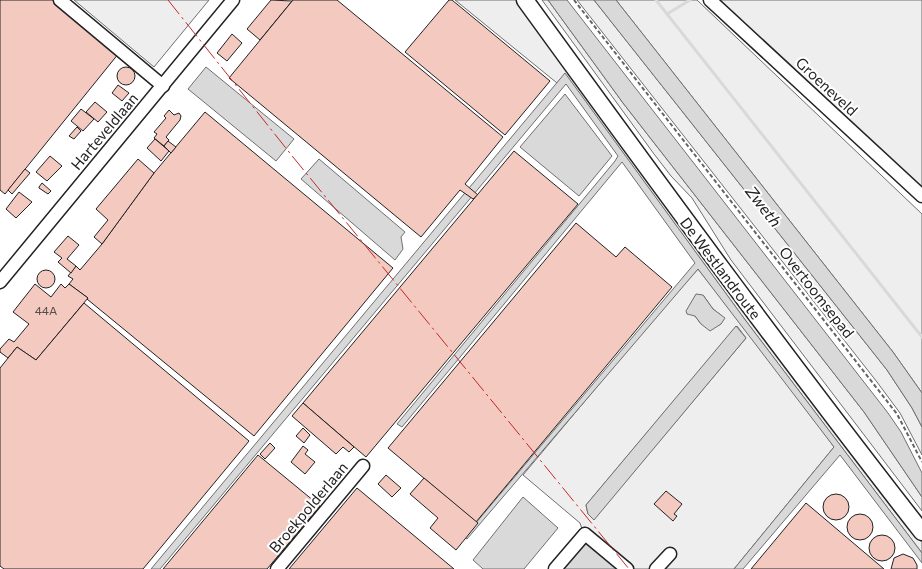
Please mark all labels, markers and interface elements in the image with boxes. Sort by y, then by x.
street label: Groeneveld [792,53,862,119]
street label: Harteveldlaan [67,89,141,173]
water label: Zweth [741,181,786,230]
street label: De Westlandroute [677,214,765,323]
street label: Overtoomsepad [776,243,858,341]
house number: 44A [35,303,57,317]
street label: Broekpolderlaan [265,458,351,556]

